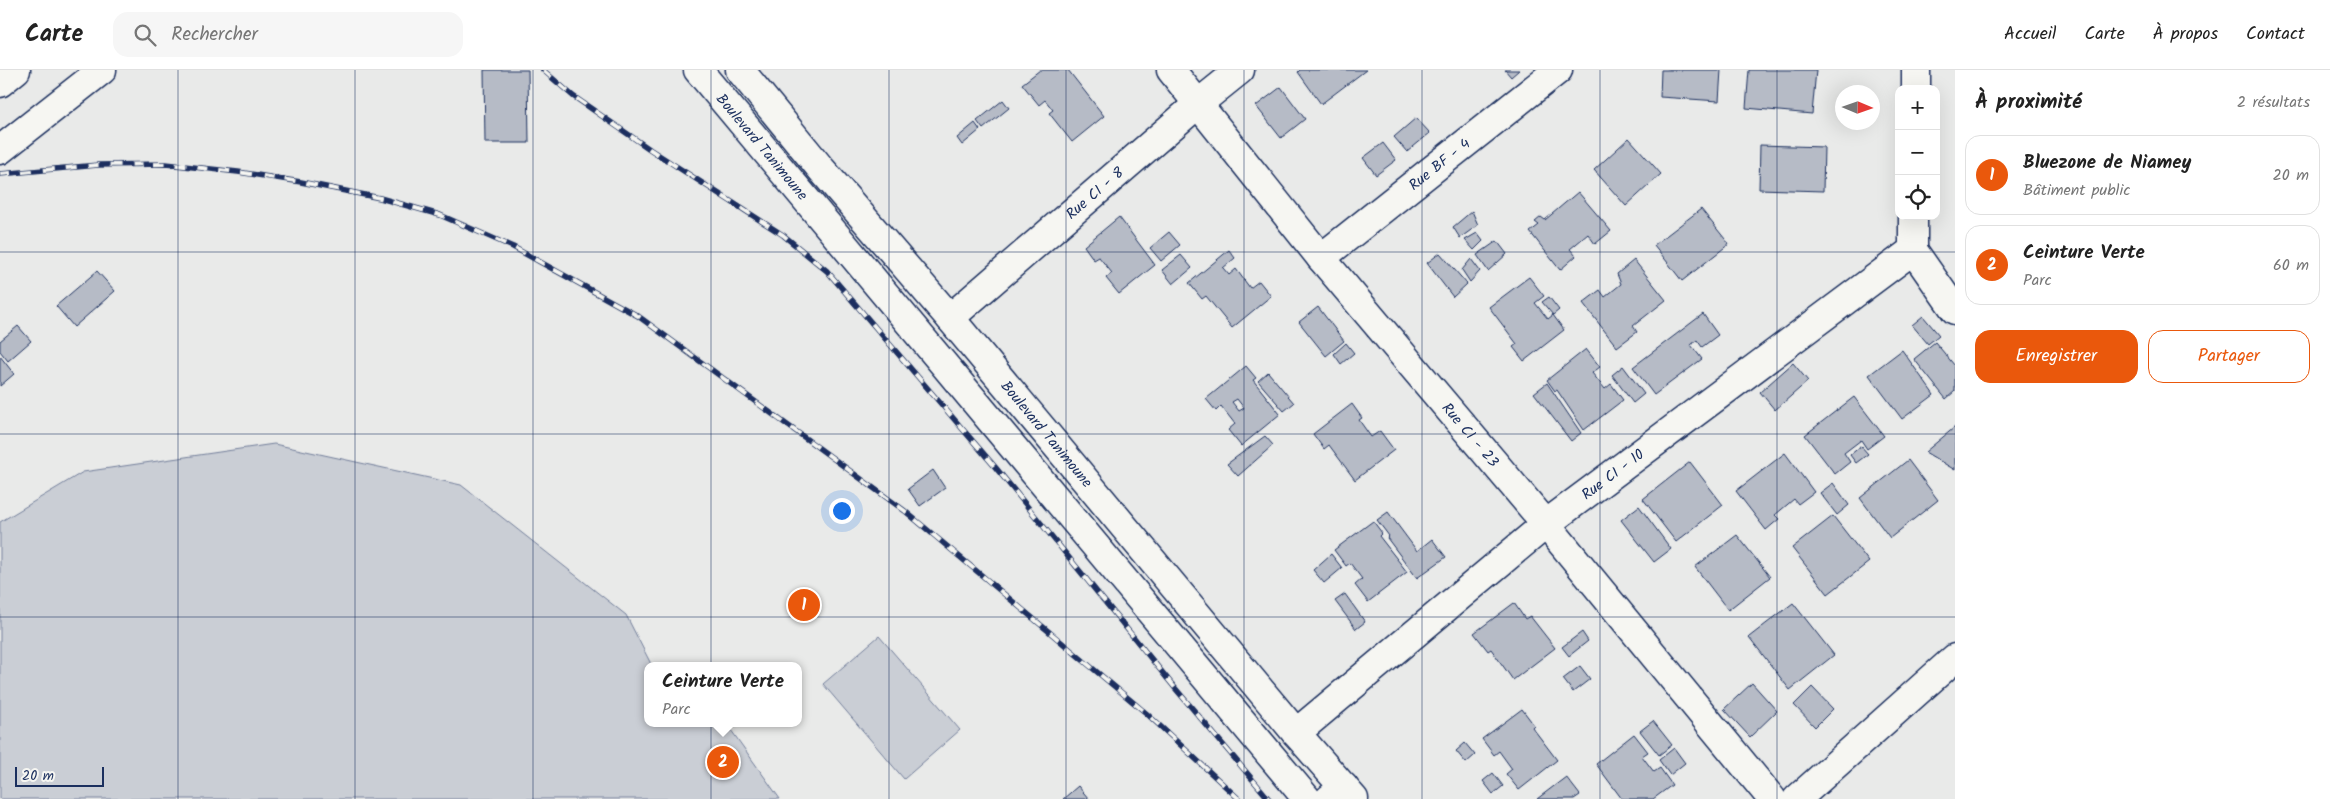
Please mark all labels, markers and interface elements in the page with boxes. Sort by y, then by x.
search box [113,12,463,57]
text: Carte [25,15,83,54]
text: Rechercher [171,20,258,50]
text: Accueil [2004,20,2057,49]
text: Carte [2085,20,2125,49]
text: À propos [2153,20,2218,49]
text: Contact [2246,20,2305,49]
icon: search [131,21,159,49]
north arrow [1835,85,1880,130]
map controls [1895,85,1940,220]
button: + [1895,85,1940,130]
text: À proximité [1975,86,2082,119]
street label: Boulevard Tanimoune [709,89,813,206]
text: 2 résultats [2237,90,2310,115]
button: − [1895,130,1940,175]
street label: Rue BF - 4 [1404,133,1476,197]
text: Bluezone de Niamey [2023,148,2191,178]
street label: Rue CI - 8 [1061,161,1130,226]
text: 1 [1990,163,1994,188]
text: 20 m [2273,163,2309,188]
button: locate [1895,175,1940,220]
text: Bâtiment public [2023,178,2130,203]
text: Ceinture Verte [2023,238,2145,268]
text: 2 [1987,253,1997,278]
text: 60 m [2273,253,2309,278]
text: Parc [2023,268,2052,293]
button: Enregistrer [1975,330,2138,383]
button: Partager [2148,330,2310,383]
street label: Boulevard Tanimoune [994,376,1098,494]
street label: Rue CI - 23 [1435,398,1505,473]
street label: Rue CI - 10 [1577,443,1650,507]
your location [829,498,855,524]
pin: 1 [788,586,820,624]
popup [644,662,802,727]
text: Ceinture Verte [662,667,784,697]
text: Parc [662,697,691,722]
pin: 2 [707,743,739,781]
scale bar [15,764,104,787]
text: 20 m [22,765,54,787]

